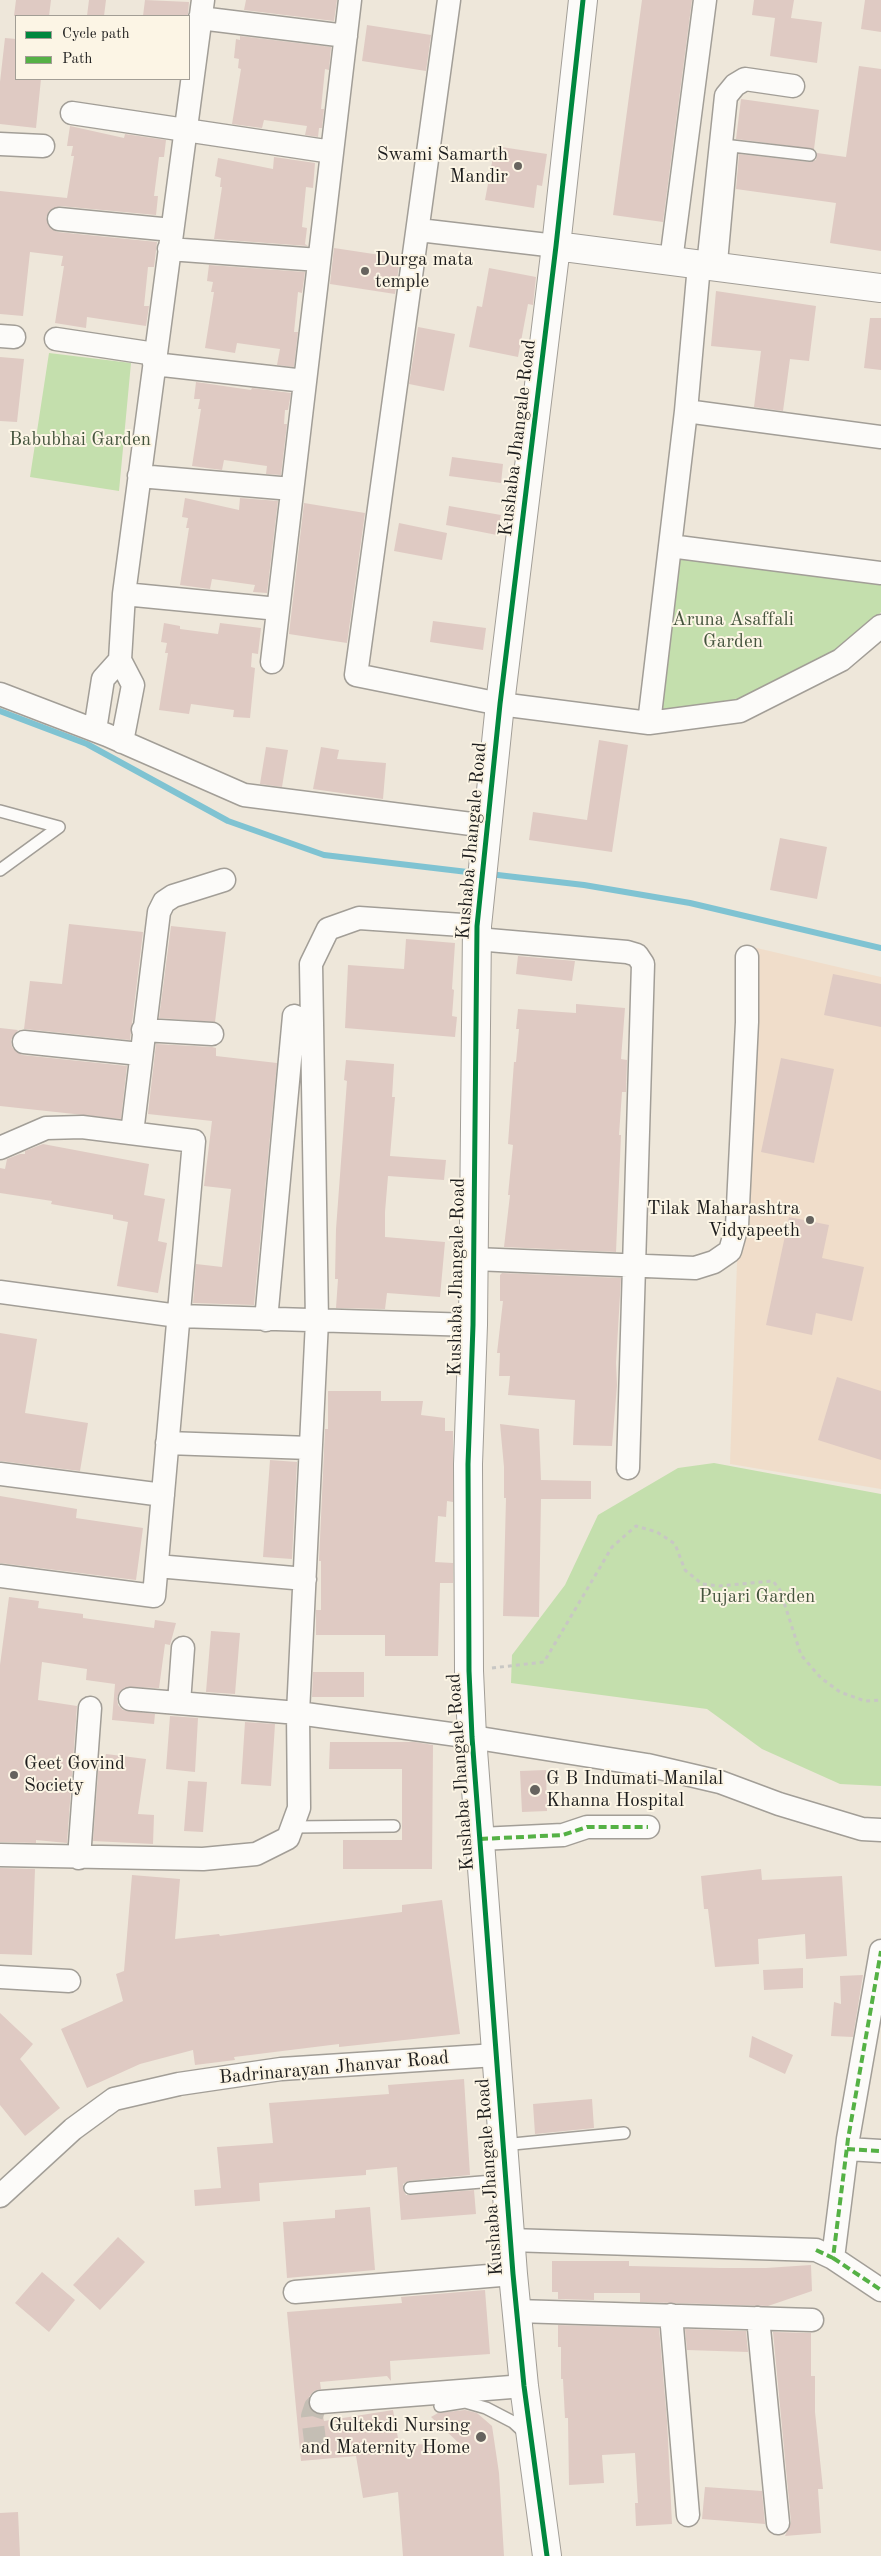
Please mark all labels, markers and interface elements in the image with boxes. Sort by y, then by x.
legend [15,15,190,80]
text: Cycle path [62,27,130,42]
text: Path [62,52,92,67]
place label: Swami Samarth Mandir [377,144,508,188]
marker: Swami Samarth Mandir [512,160,524,172]
place label: Durga mata temple [375,249,473,293]
marker: Durga mata temple [359,265,371,277]
street label: Kushaba Jhangale Road [495,338,541,538]
park label: Babubhai Garden [9,429,151,451]
park label: Aruna Asaffali Garden [672,609,794,653]
street label: Kushaba Jhangale Road [452,741,492,941]
street label: Kushaba Jhangale Road [444,1178,470,1376]
place label: Tilak Maharashtra Vidyapeeth [647,1198,800,1242]
marker: Tilak Maharashtra Vidyapeeth [804,1214,816,1226]
park label: Pujari Garden [699,1586,815,1608]
street label: Kushaba Jhangale Road [443,1672,479,1872]
place label: Geet Govind Society [24,1753,125,1797]
place label: G B Indumati Manilal Khanna Hospital [546,1768,723,1812]
marker: Geet Govind Society [8,1769,20,1781]
marker: G B Indumati Manilal Khanna Hospital [528,1783,542,1797]
street label: Badrinarayan Jhanvar Road [218,2047,450,2089]
street label: Kushaba Jhangale Road [472,2077,508,2277]
place label: Gultekdi Nursing and Maternity Home [301,2415,470,2459]
marker: Gultekdi Nursing and Maternity Home [474,2430,488,2444]

